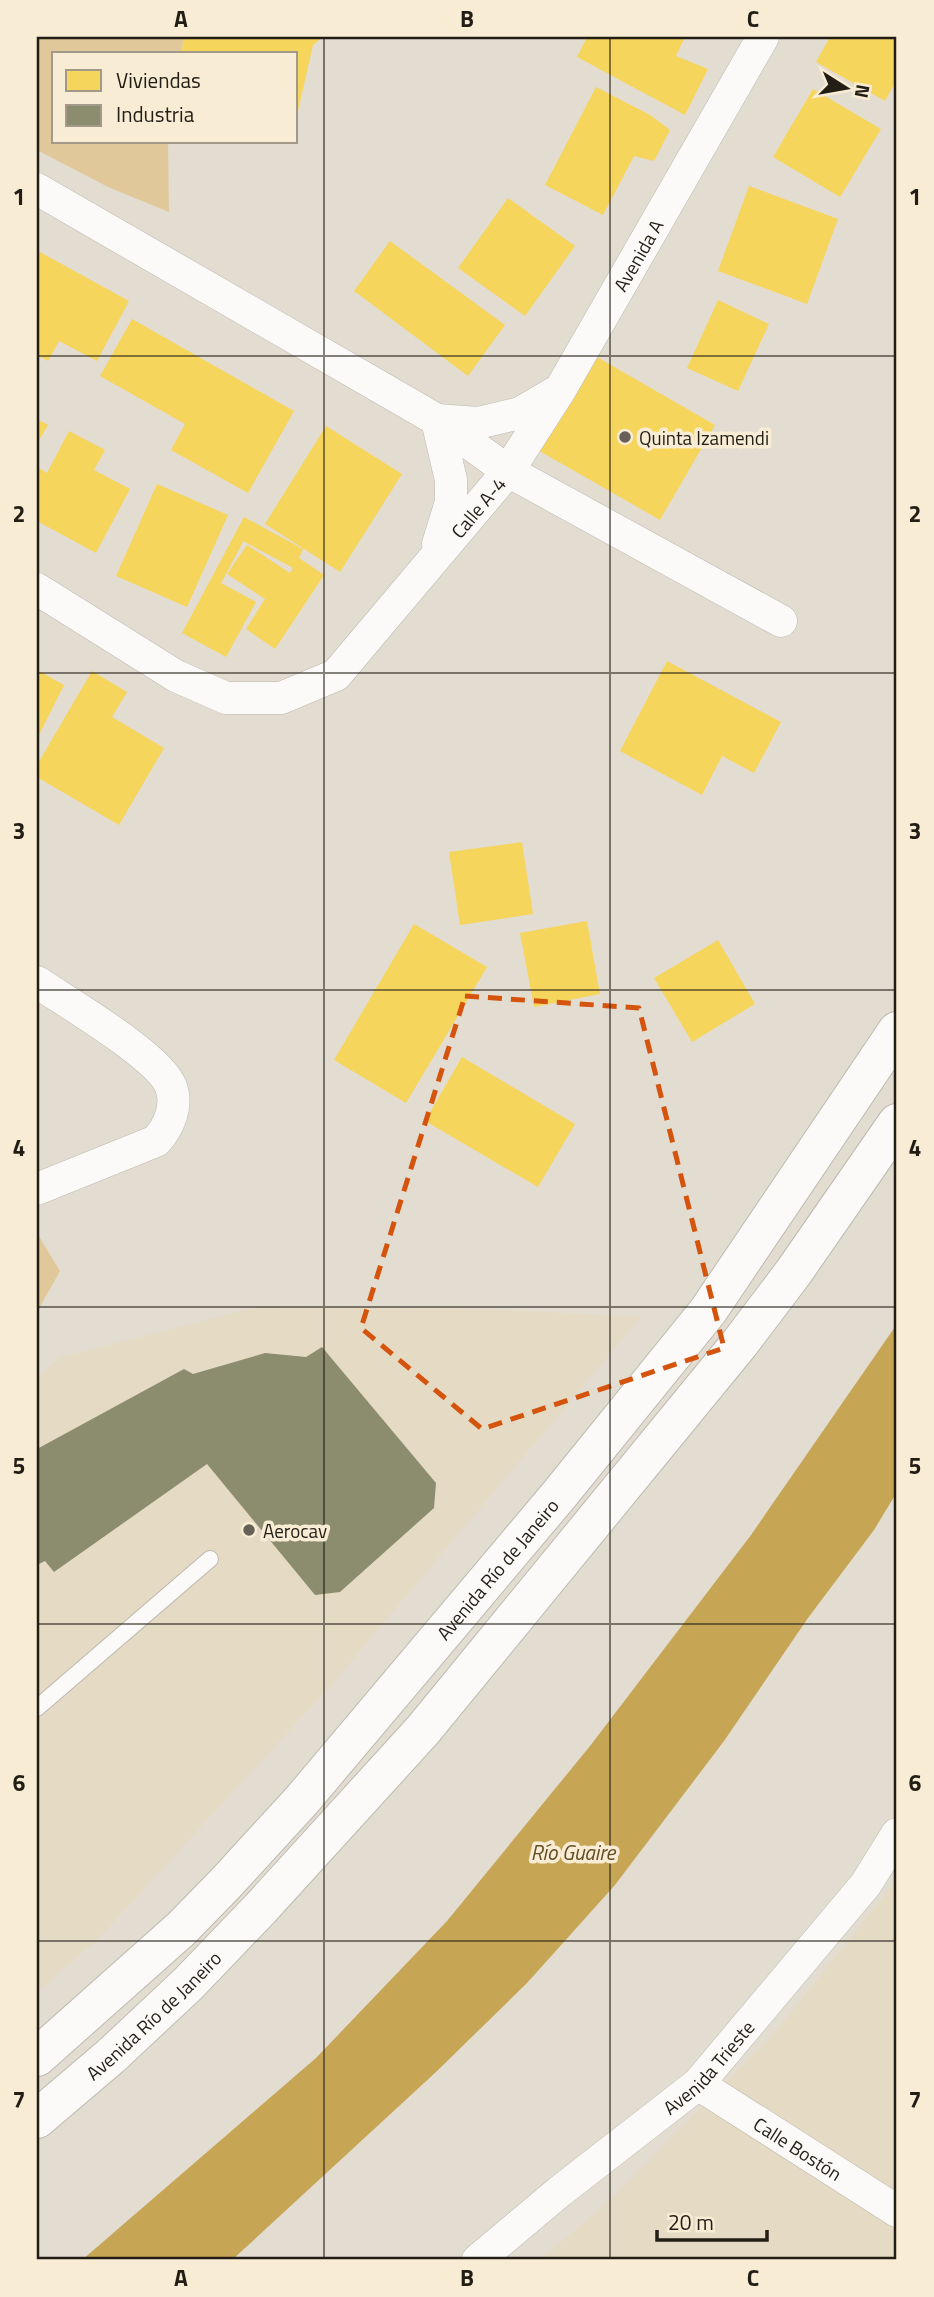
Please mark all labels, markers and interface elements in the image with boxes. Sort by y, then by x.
text: A [174,1,188,36]
text: B [460,1,474,36]
text: C [747,1,759,36]
legend [52,52,298,144]
north arrow [811,52,881,122]
text: Viviendas [116,64,201,96]
text: N [848,82,879,101]
text: Industria [116,98,195,130]
text: 1 [13,179,25,214]
text: 1 [909,179,921,214]
street label: Avenida A [605,214,670,297]
place label: Quinta Izamendi [639,423,769,452]
marker: Quinta Izamendi [617,429,633,445]
street label: Calle A-4 [443,470,512,544]
text: 2 [13,496,25,531]
text: 2 [909,496,921,531]
text: 3 [13,813,25,848]
text: 3 [909,813,921,848]
text: 4 [13,1130,25,1165]
text: 4 [909,1130,921,1165]
text: 5 [13,1448,25,1483]
text: 5 [909,1448,921,1483]
street label: Avenida Río de Janeiro [429,1492,565,1646]
place label: Aerocav [263,1516,327,1545]
marker: Aerocav [241,1522,257,1538]
text: 6 [13,1765,26,1800]
text: 6 [909,1765,922,1800]
water label: Río Guaire [531,1836,617,1868]
street label: Avenida Río de Janeiro [79,1944,228,2086]
street label: Avenida Trieste [656,2013,761,2121]
text: 7 [13,2082,25,2117]
text: 7 [909,2082,921,2117]
street label: Calle Bostón [748,2109,848,2187]
scale bar [657,2199,768,2243]
text: 20 m [668,2206,714,2238]
text: A [174,2260,188,2295]
text: B [460,2260,474,2295]
text: C [747,2260,759,2295]

